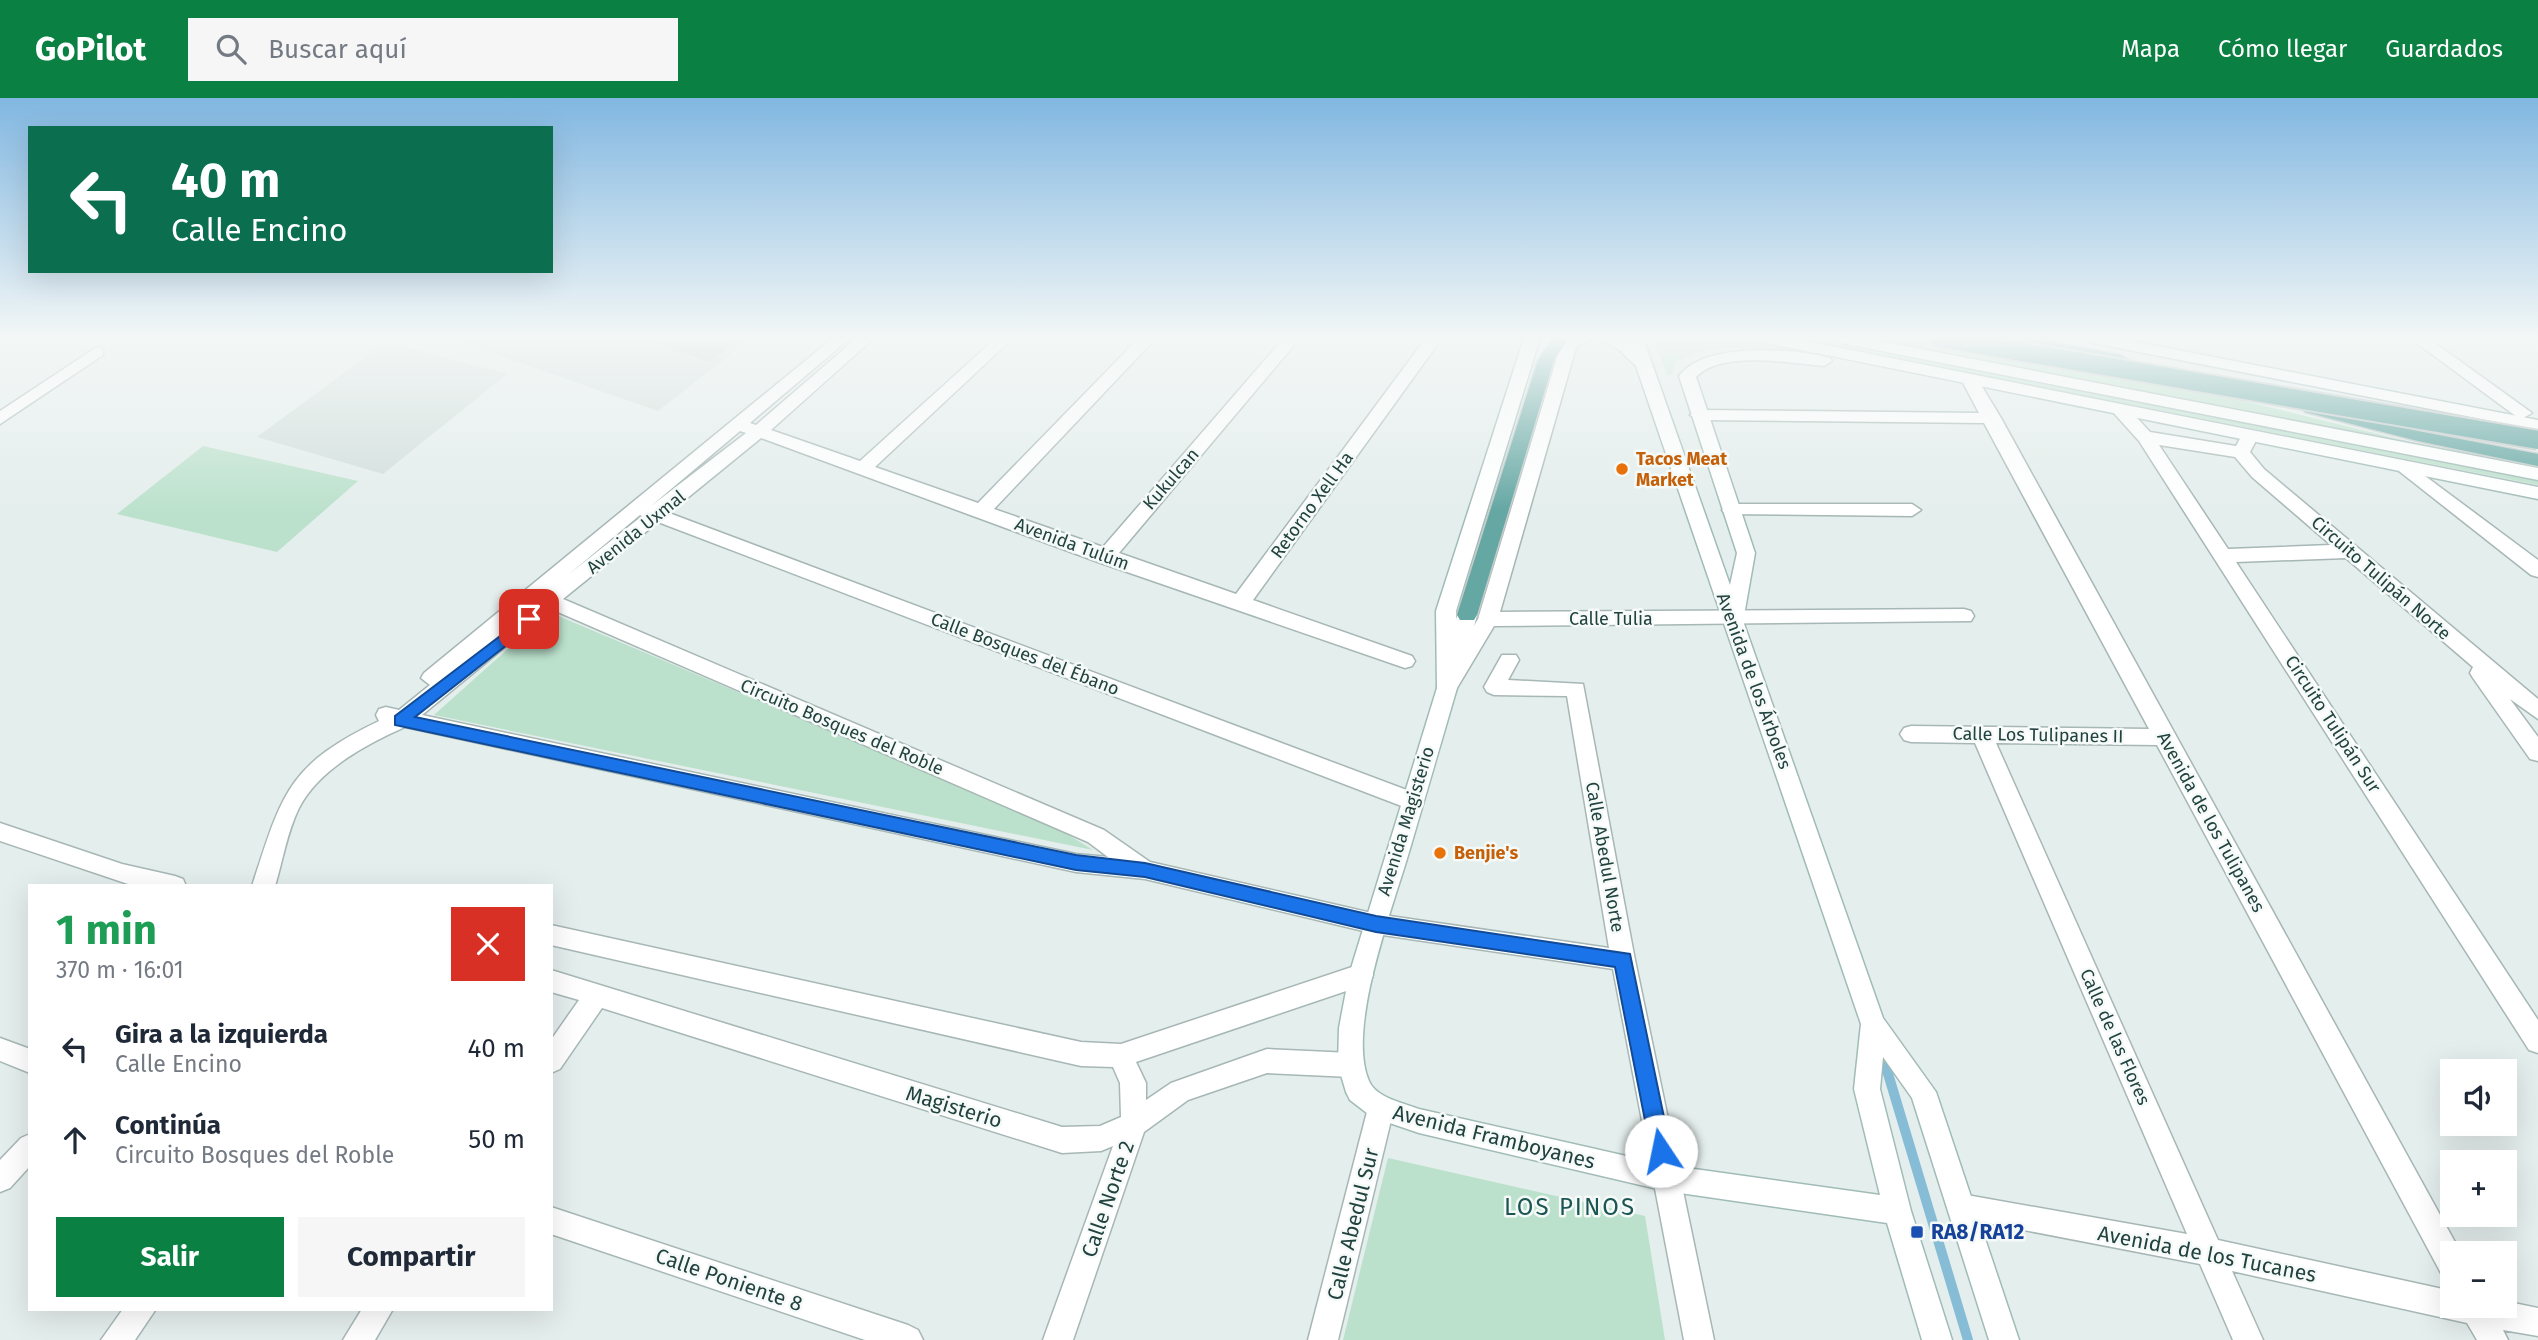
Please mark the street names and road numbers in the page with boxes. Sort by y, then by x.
street label: Kukulcan [1138,444,1204,514]
street label: Retorno Xell Ha [1266,447,1358,563]
street label: Avenida Uxmal [582,485,690,579]
street label: Circuito Tulipán Norte [2307,511,2455,645]
street label: Avenida Tulúm [1012,513,1132,575]
street label: Avenida de los Árboles [1712,590,1797,772]
street label: Calle Bosques del Ébano [928,607,1123,700]
street label: Calle Tulia [1569,608,1653,630]
street label: Circuito Tulipán Sur [2280,651,2386,797]
street label: Circuito Bosques del Roble [737,674,947,780]
street label: Calle Los Tulipanes II [1953,723,2123,747]
street label: Avenida de los Tulipanes [2152,728,2270,916]
street label: Avenida Magisterio [1373,744,1439,898]
street label: Calle Abedul Norte [1581,780,1629,934]
street label: Calle de las Flores [2075,965,2155,1109]
street label: Magisterio [903,1080,1005,1134]
street label: Avenida Framboyanes [1390,1099,1598,1175]
street label: Calle Norte 2 [1076,1137,1140,1261]
street label: Calle Abedul Sur [1321,1145,1385,1303]
street label: Avenida de los Tucanes [2096,1220,2319,1288]
street label: Calle Poniente 8 [652,1243,806,1317]

